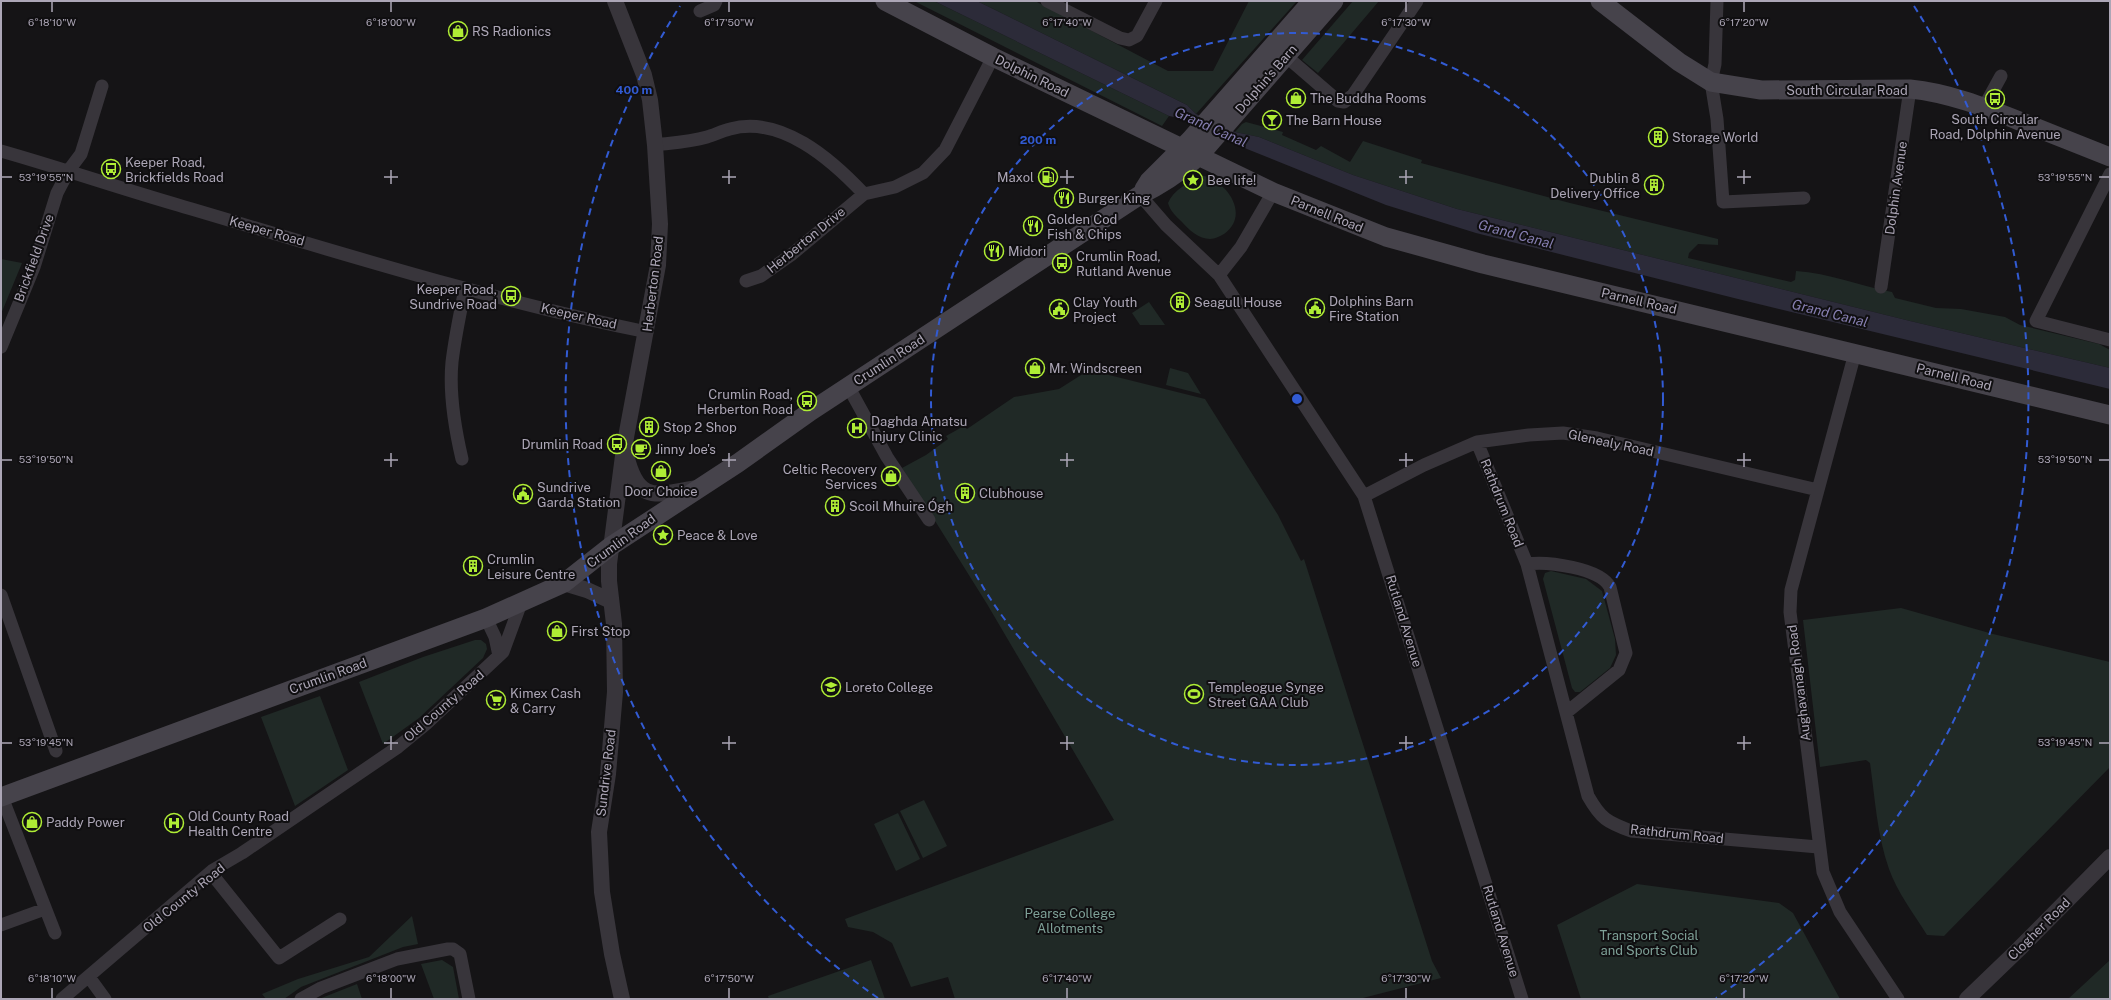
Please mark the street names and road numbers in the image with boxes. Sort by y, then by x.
street label: Dolphin's Barn [1232,42,1300,116]
street label: Dolphin Road [993,52,1071,100]
street label: South Circular Road [1786,83,1908,98]
street label: Dolphin Avenue [1882,140,1910,236]
street label: Parnell Road [1289,193,1365,235]
street label: Herberton Drive [764,204,848,276]
street label: Brickfield Drive [11,212,57,304]
street label: Keeper Road [228,213,306,249]
street label: Herberton Road [640,235,666,333]
street label: Parnell Road [1600,285,1678,317]
street label: Keeper Road [540,300,618,332]
street label: Crumlin Road [851,332,927,388]
street label: Parnell Road [1915,360,1993,394]
street label: Glenealy Road [1567,427,1655,459]
street label: Rathdrum Road [1477,457,1527,549]
street label: Crumlin Road [584,511,658,571]
street label: Rutland Avenue [1383,573,1425,669]
street label: Aughavanagh Road [1784,624,1814,742]
street label: Crumlin Road [287,655,369,697]
street label: Old County Road [401,667,487,745]
street label: Sundrive Road [593,729,619,817]
street label: Rathdrum Road [1630,822,1724,846]
street label: Old County Road [140,860,228,936]
street label: Rutland Avenue [1480,883,1522,979]
street label: Clogher Road [2005,895,2073,963]

